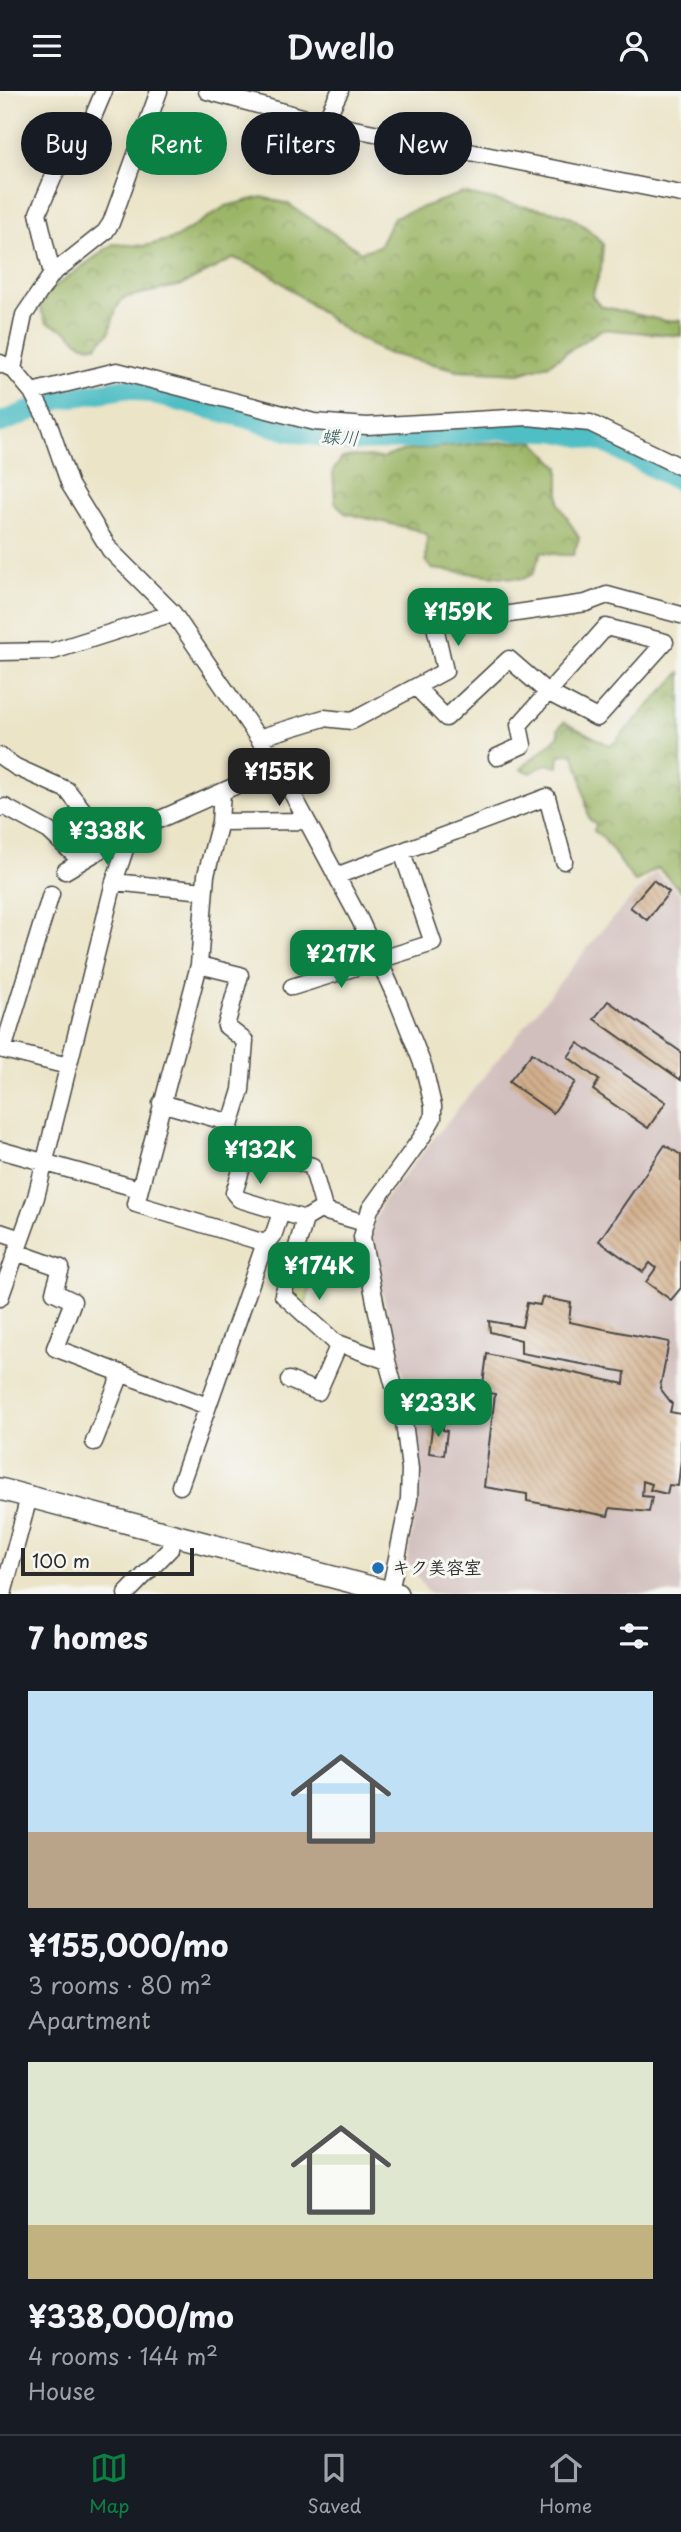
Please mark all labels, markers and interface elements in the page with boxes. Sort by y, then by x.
text: Dwello [286,22,395,70]
icon: menu [28,27,66,65]
icon: person [615,27,653,65]
chip: Buy [21,112,112,175]
chip: Rent [126,112,227,175]
chip: Filters [241,112,360,175]
chip: New [374,112,472,175]
water label: 蝶川 [320,421,360,451]
pin: ¥159K [409,589,507,648]
text: ¥159K [423,593,493,628]
pin: ¥155K [230,749,328,808]
text: ¥155K [244,753,314,788]
pin: ¥338K [58,807,156,867]
text: ¥338K [69,812,145,847]
pin: ¥217K [292,930,390,990]
text: ¥217K [306,935,376,970]
pin: ¥132K [211,1127,309,1186]
text: ¥132K [224,1131,296,1166]
pin: ¥174K [270,1243,368,1302]
text: ¥174K [284,1247,354,1282]
pin: ¥233K [389,1379,487,1439]
text: ¥233K [400,1384,476,1419]
scale bar [21,1545,194,1577]
text: 100 m [32,1546,90,1574]
place label: キク美容室 [392,1553,482,1580]
marker: キク美容室 [370,1560,386,1576]
text: 7 homes [28,1614,148,1659]
icon: filters [615,1617,653,1655]
icon: home [278,1736,404,1862]
text: ¥155,000/mo [28,1922,228,1967]
text: 3 rooms · 80 m² [28,1967,212,2002]
text: Apartment [28,2002,151,2037]
icon: home [278,2107,404,2233]
text: ¥338,000/mo [28,2293,234,2338]
text: 4 rooms · 144 m² [28,2338,218,2373]
text: House [28,2373,95,2408]
tab: Map [89,2449,130,2519]
tab: Saved [307,2449,361,2519]
tab: Home [539,2449,592,2519]

